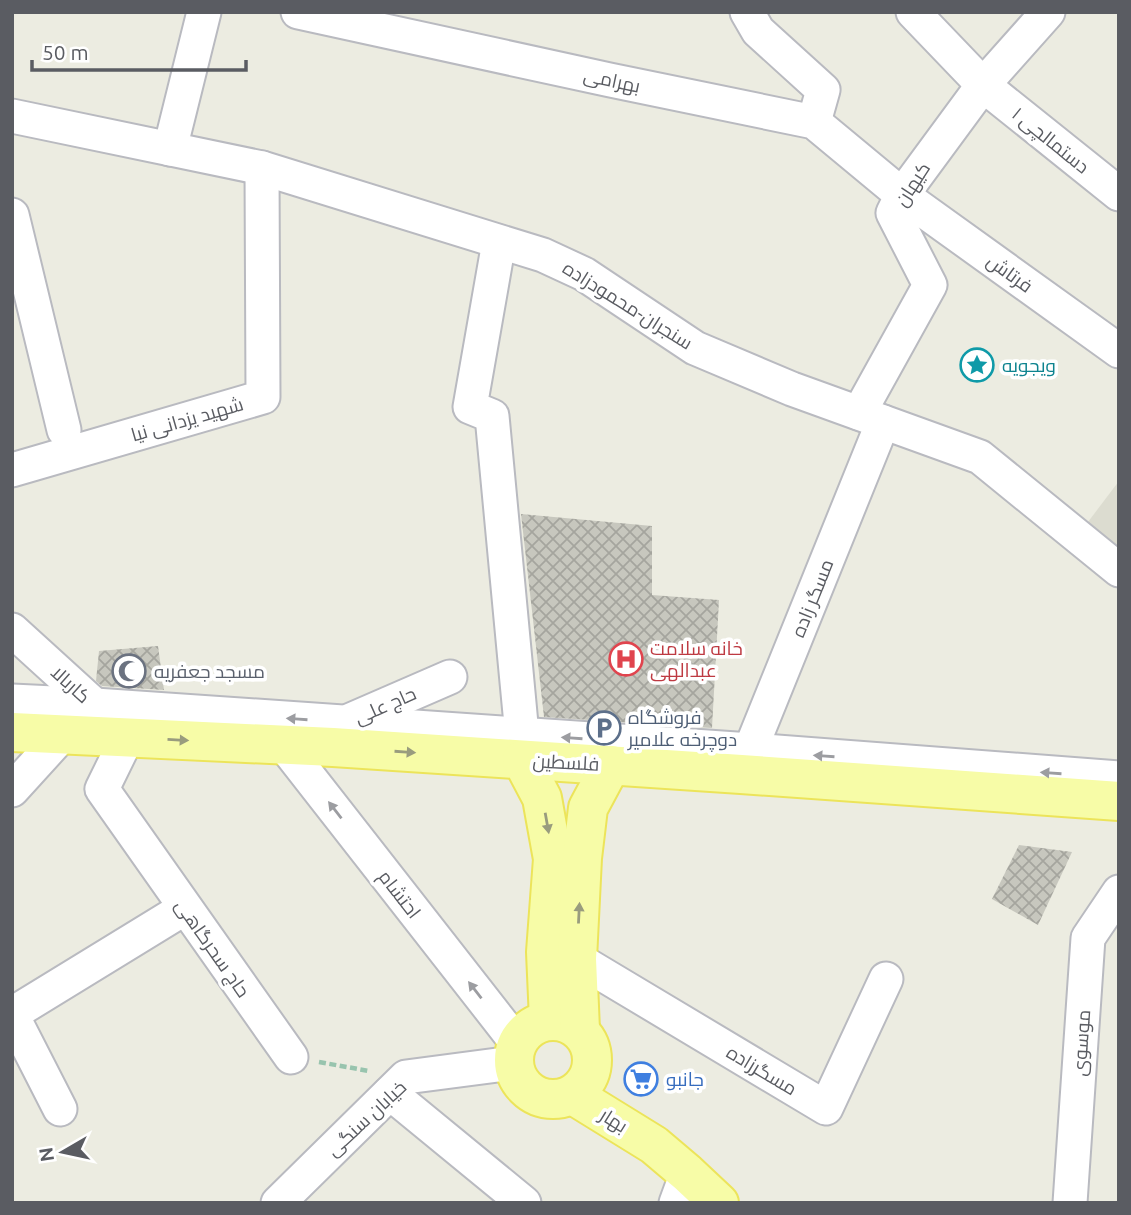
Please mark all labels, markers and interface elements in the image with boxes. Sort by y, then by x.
scale bar [32,28,245,72]
text: 50 m [42,40,89,64]
street label: بهرامی [581,63,642,98]
street label: دستمالچی ۱ [1007,102,1094,179]
street label: کیهان [890,158,935,211]
street label: فرتاش [982,249,1037,298]
street label: سنجران-محمودزاده [559,256,697,355]
place icon: ویجویه [958,346,996,384]
place label: ویجویه [1002,354,1056,377]
street label: شهید یزدانی نیا [128,392,246,447]
street label: مسگر زاده [786,556,839,641]
place label: خانه سلامت عبدالهی [650,637,743,682]
hospital icon: خانه سلامت عبدالهی [607,640,645,678]
mosque icon: مسجد جعفریه [110,652,148,690]
place label: مسجد جعفریه [154,660,265,683]
street label: کاربالا [46,661,95,708]
street label: حاج علی [351,682,421,731]
place label: فروشگاه دوچرخه علامیر [627,706,737,752]
parking icon: فروشگاه دوچرخه علامیر [585,709,623,747]
one-way arrow [285,713,307,724]
one-way arrow [561,732,583,743]
one-way arrow [168,735,190,746]
one-way arrow [395,747,417,758]
street label: فلسطین [532,749,600,776]
one-way arrow [813,750,835,761]
one-way arrow [1039,767,1061,778]
one-way arrow [327,802,342,820]
one-way arrow [542,812,553,834]
street label: احتشام [372,866,426,924]
street label: حاج سحرگاهی [169,895,255,1003]
one-way arrow [574,902,585,924]
one-way arrow [467,981,482,999]
street label: موسوی [1068,1009,1095,1077]
street label: مسگرزاده [722,1040,801,1100]
supermarket icon: جانبو [622,1060,660,1098]
place label: جانبو [666,1068,704,1091]
street label: خیابان سنگی [322,1076,411,1161]
street label: بهار [595,1103,632,1138]
north arrow [28,1117,98,1187]
text: N [34,1146,58,1163]

